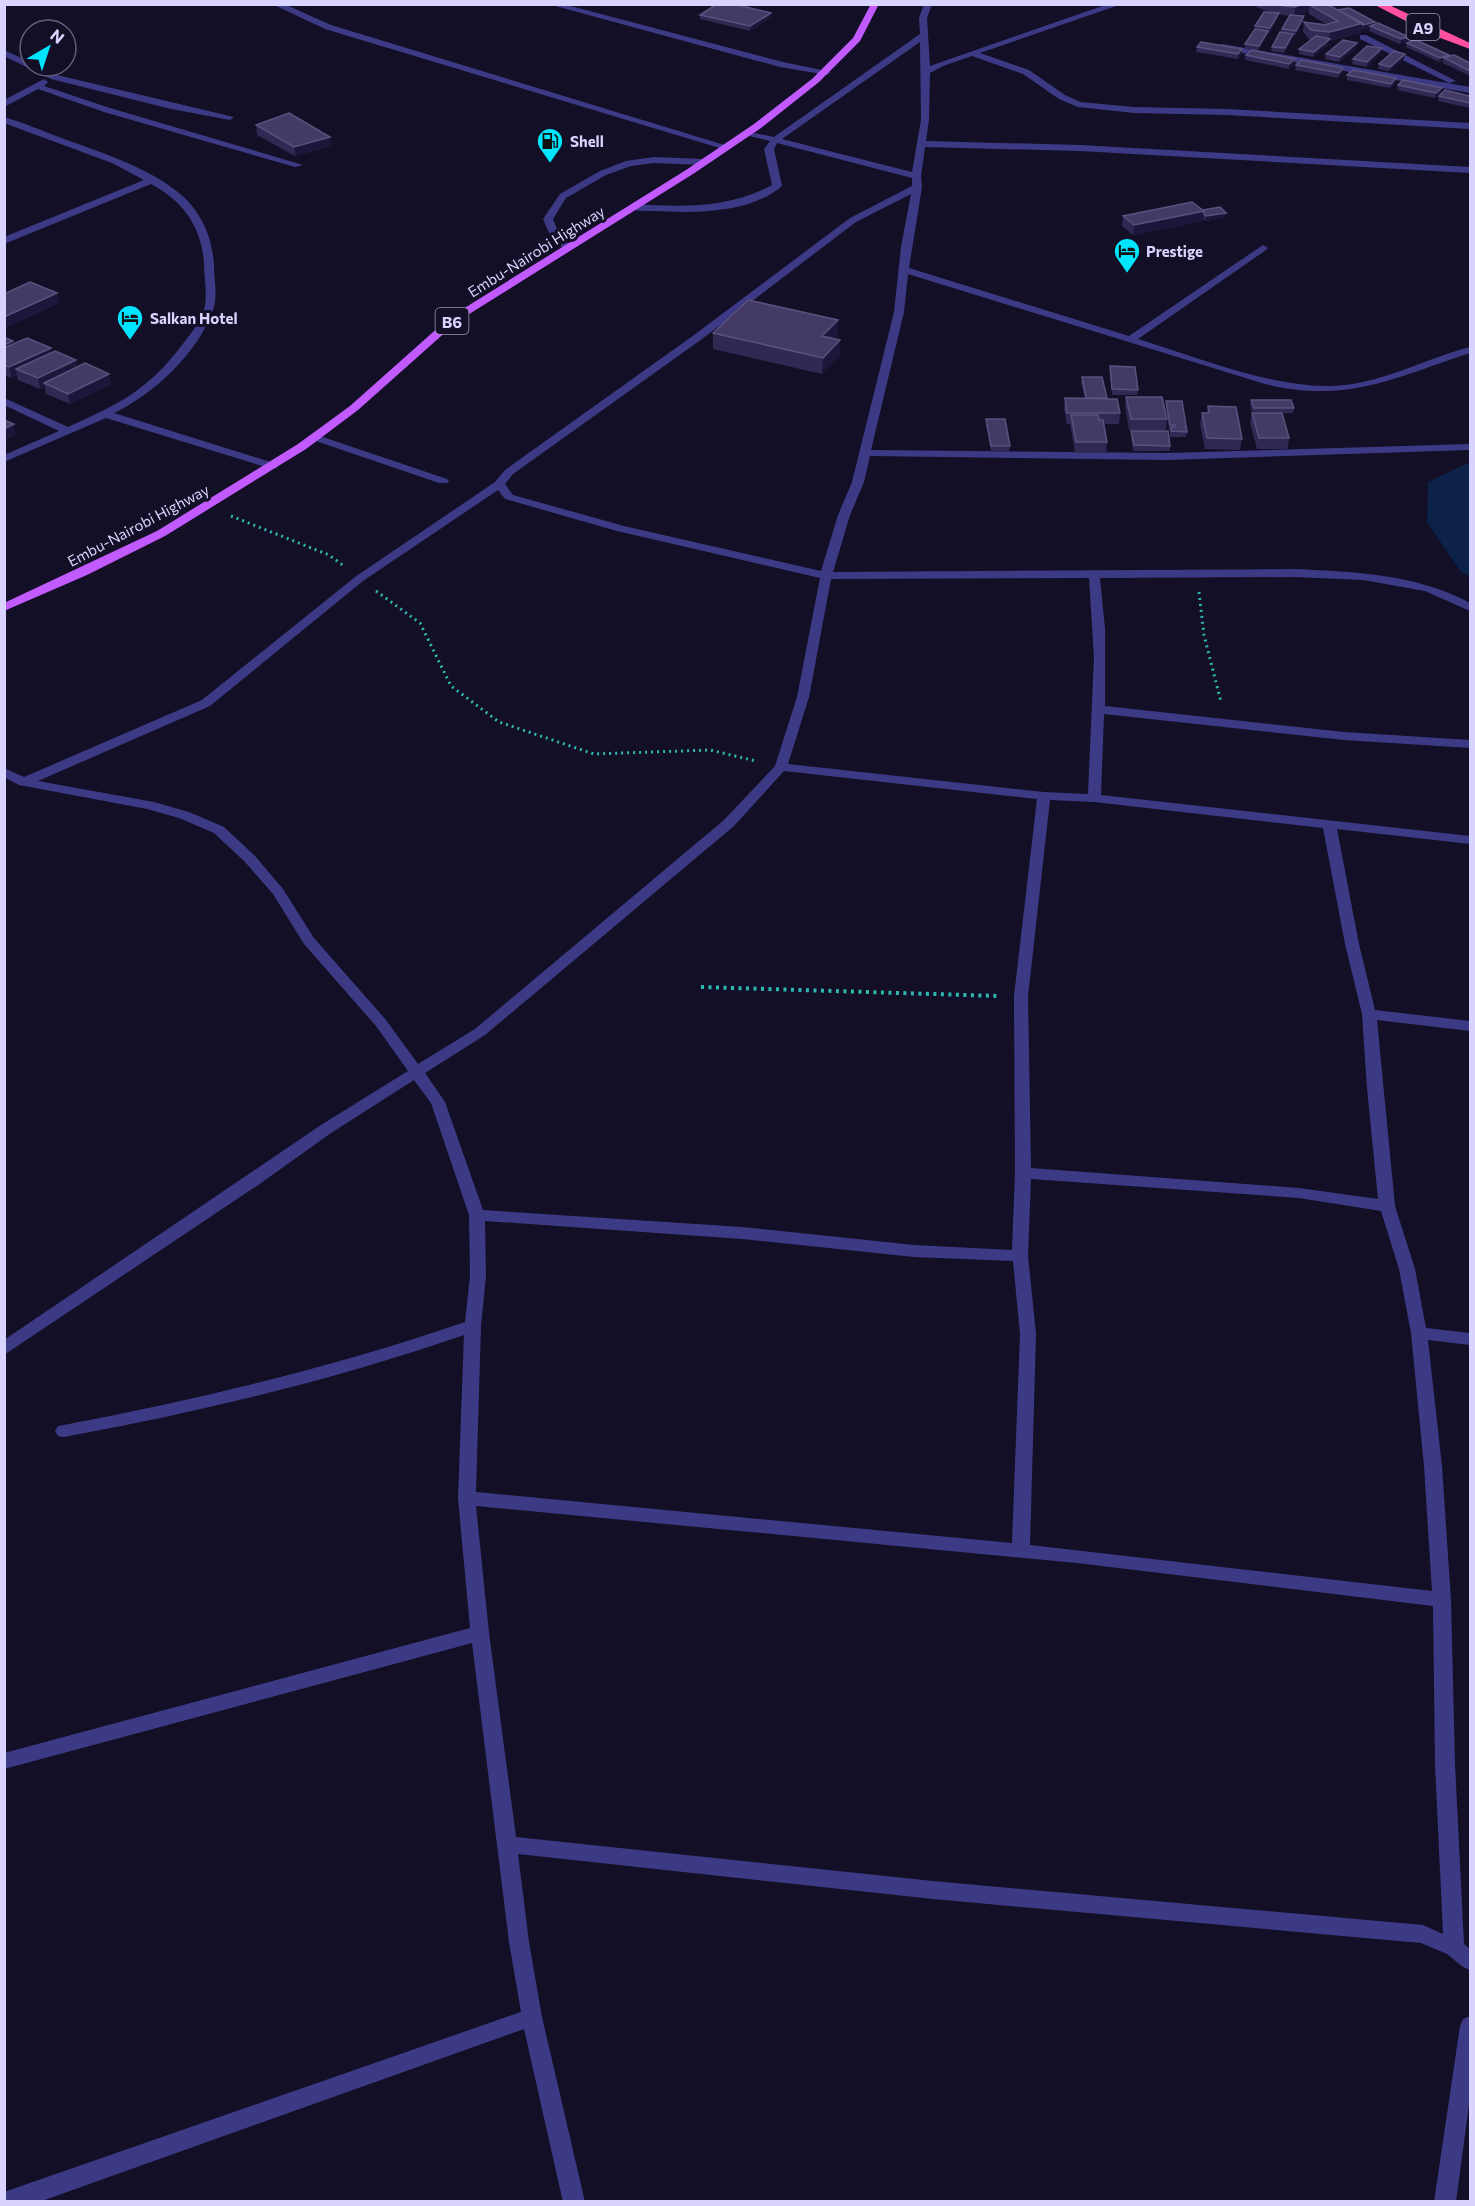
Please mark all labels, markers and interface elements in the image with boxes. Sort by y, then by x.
road number: A9 [1406,14,1440,40]
north arrow [18,18,78,78]
text: N [47,25,68,47]
fuel station icon: Shell [535,126,565,164]
place label: Shell [570,132,604,150]
street label: Embu-Nairobi Highway [464,201,608,300]
hotel icon: Prestige [1112,236,1142,274]
place label: Prestige [1146,242,1203,260]
hotel icon: Salkan Hotel [115,303,145,341]
road number: B6 [436,308,468,334]
place label: Salkan Hotel [150,309,237,327]
street label: Embu-Nairobi Highway [64,480,212,570]

